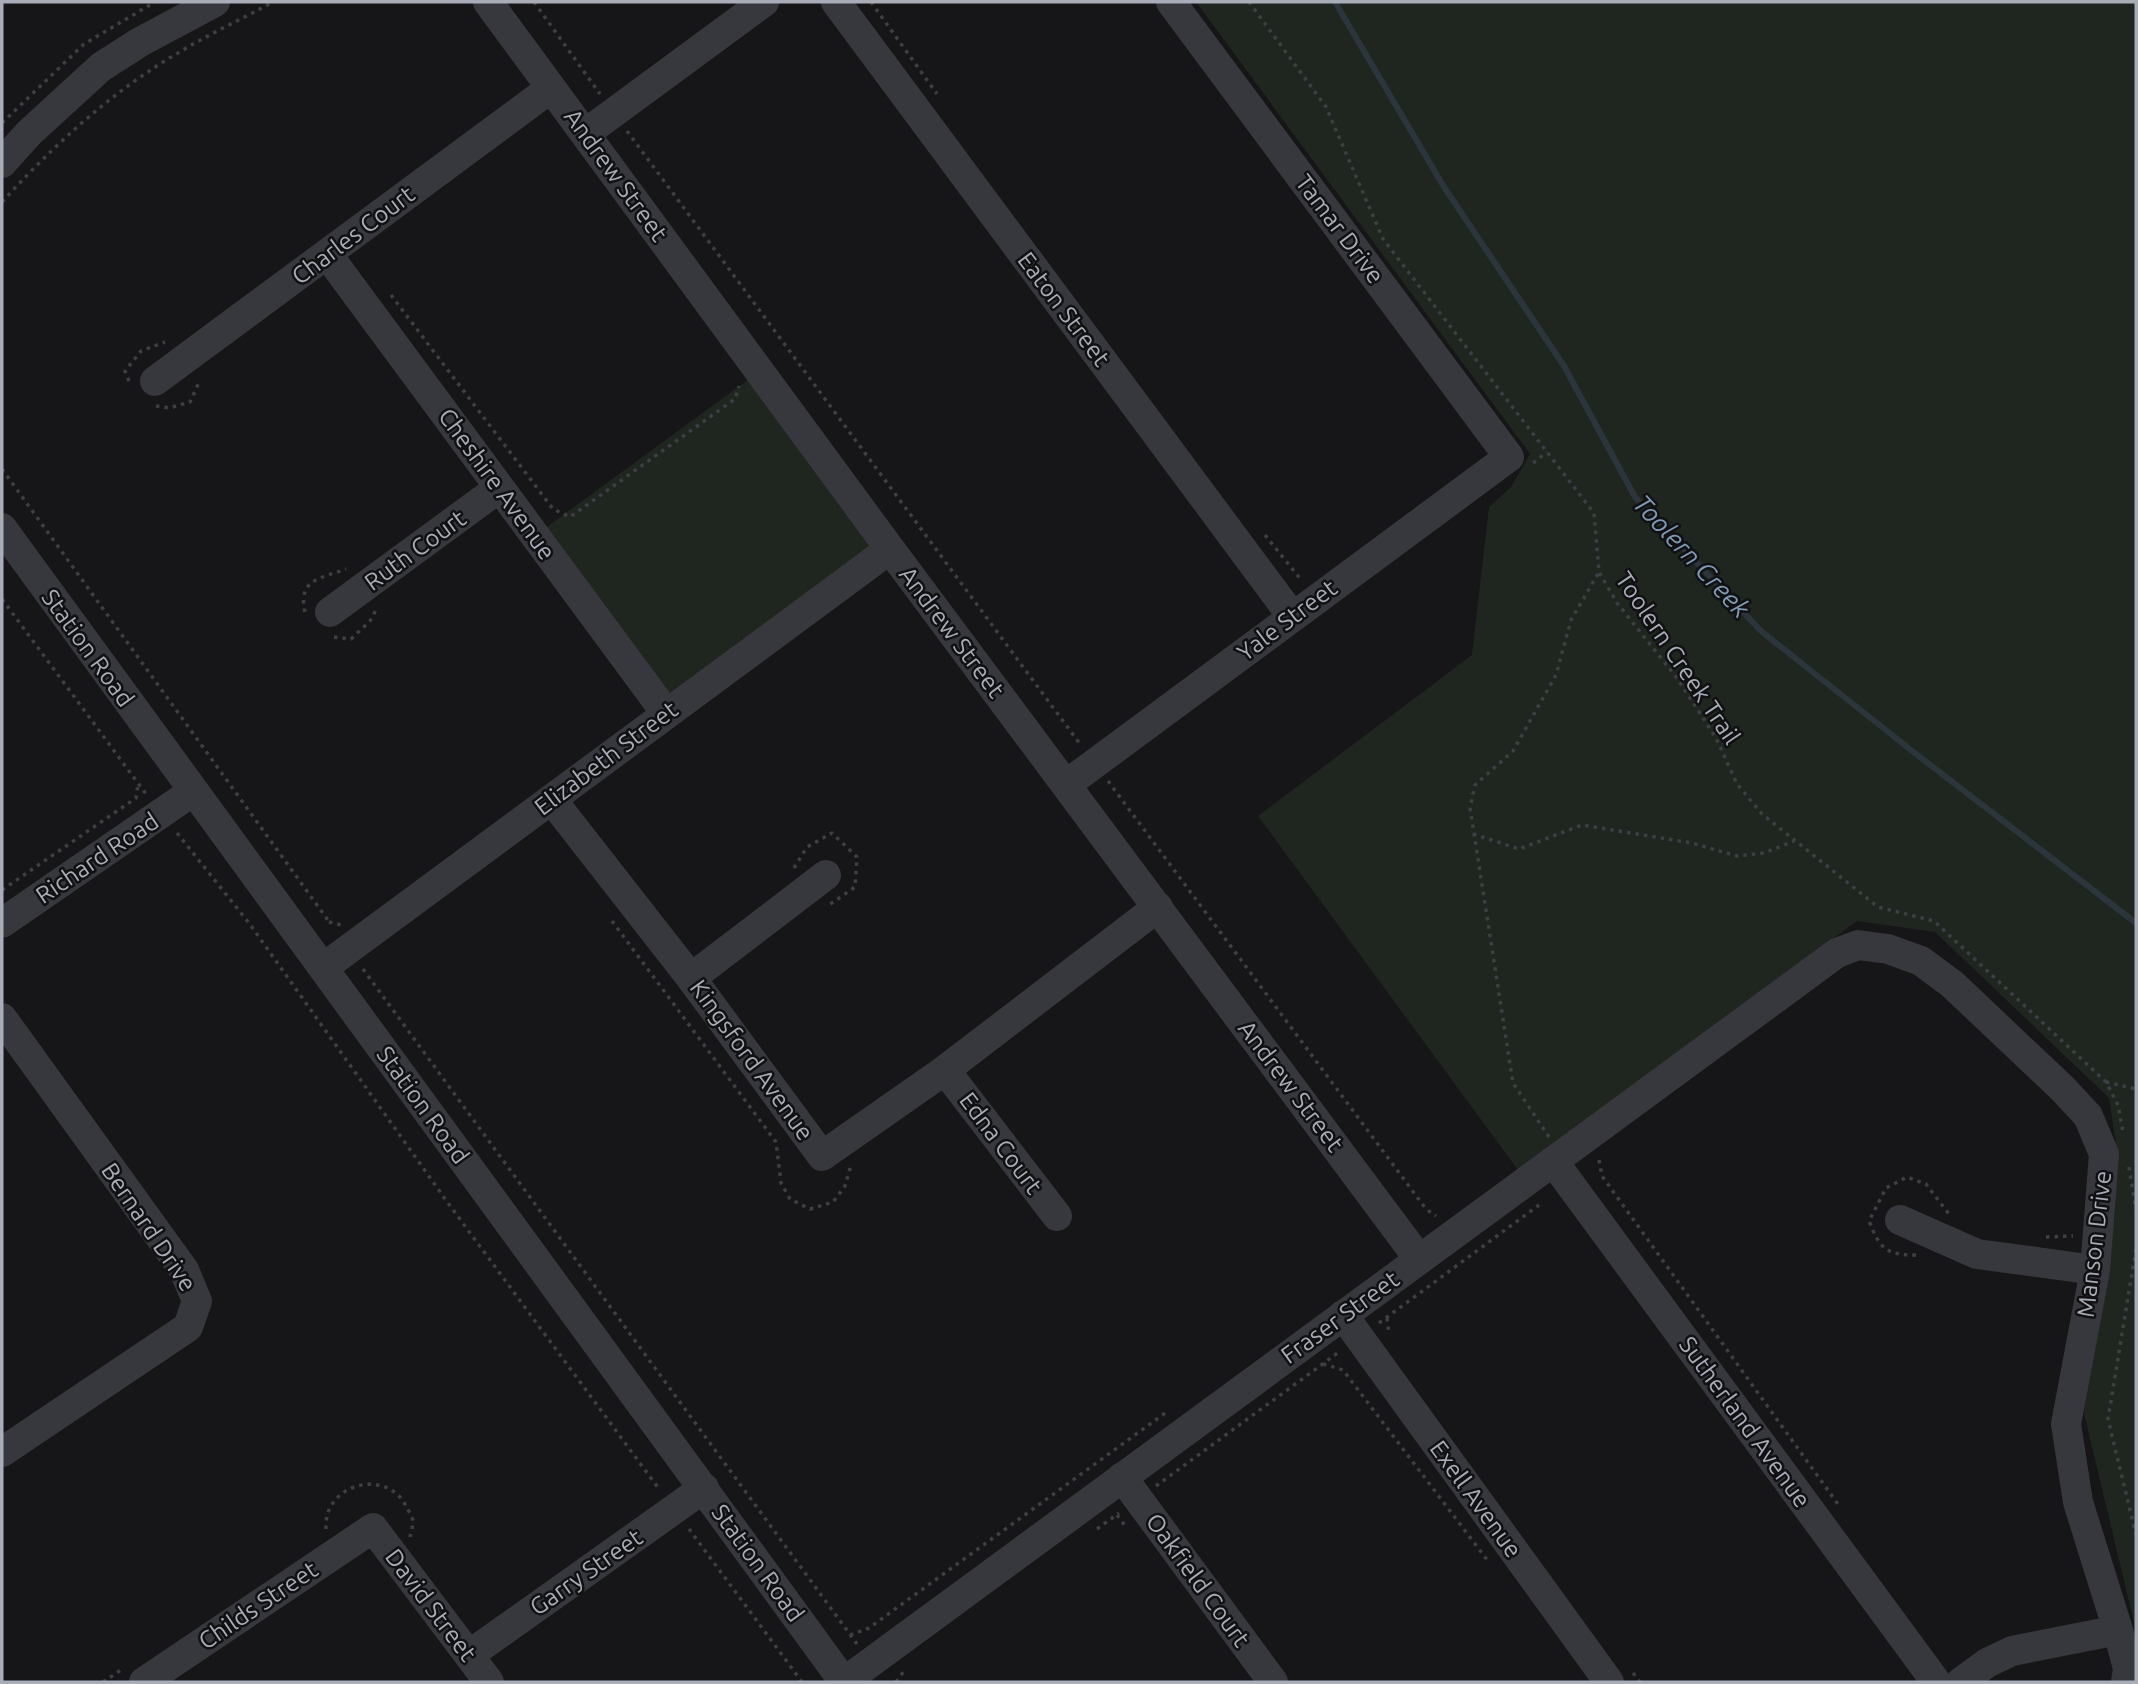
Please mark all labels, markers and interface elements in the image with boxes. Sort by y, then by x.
street label: Andrew Street [559,104,673,247]
street label: Tamar Drive [1290,169,1390,289]
street label: Charles Court [286,180,420,290]
street label: Eaton Street [1012,247,1116,372]
street label: Cheshire Avenue [433,403,561,565]
water label: Toolern Creek [1628,489,1757,624]
street label: Ruth Court [359,504,471,596]
street label: Andrew Street [894,561,1010,703]
street label: Toolern Creek Trail [1610,567,1746,749]
street label: Yale Street [1232,574,1342,666]
street label: Station Road [36,584,140,712]
street label: Elizabeth Street [529,695,683,820]
street label: Richard Road [31,807,163,909]
street label: Kingsford Avenue [685,975,819,1145]
street label: Andrew Street [1233,1015,1349,1157]
street label: Station Road [371,1041,475,1169]
street label: Edna Court [954,1087,1048,1199]
street label: Bernard Drive [96,1158,202,1296]
street label: Manson Drive [2072,1169,2116,1319]
street label: Fraser Street [1276,1265,1405,1369]
street label: Sutherland Avenue [1674,1331,1816,1513]
street label: Exell Avenue [1425,1435,1527,1563]
street label: Station Road [706,1499,810,1627]
street label: Oakfield Court [1141,1508,1256,1652]
street label: Garry Street [525,1523,648,1621]
street label: David Street [380,1544,482,1667]
street label: Childs Street [193,1555,323,1655]

